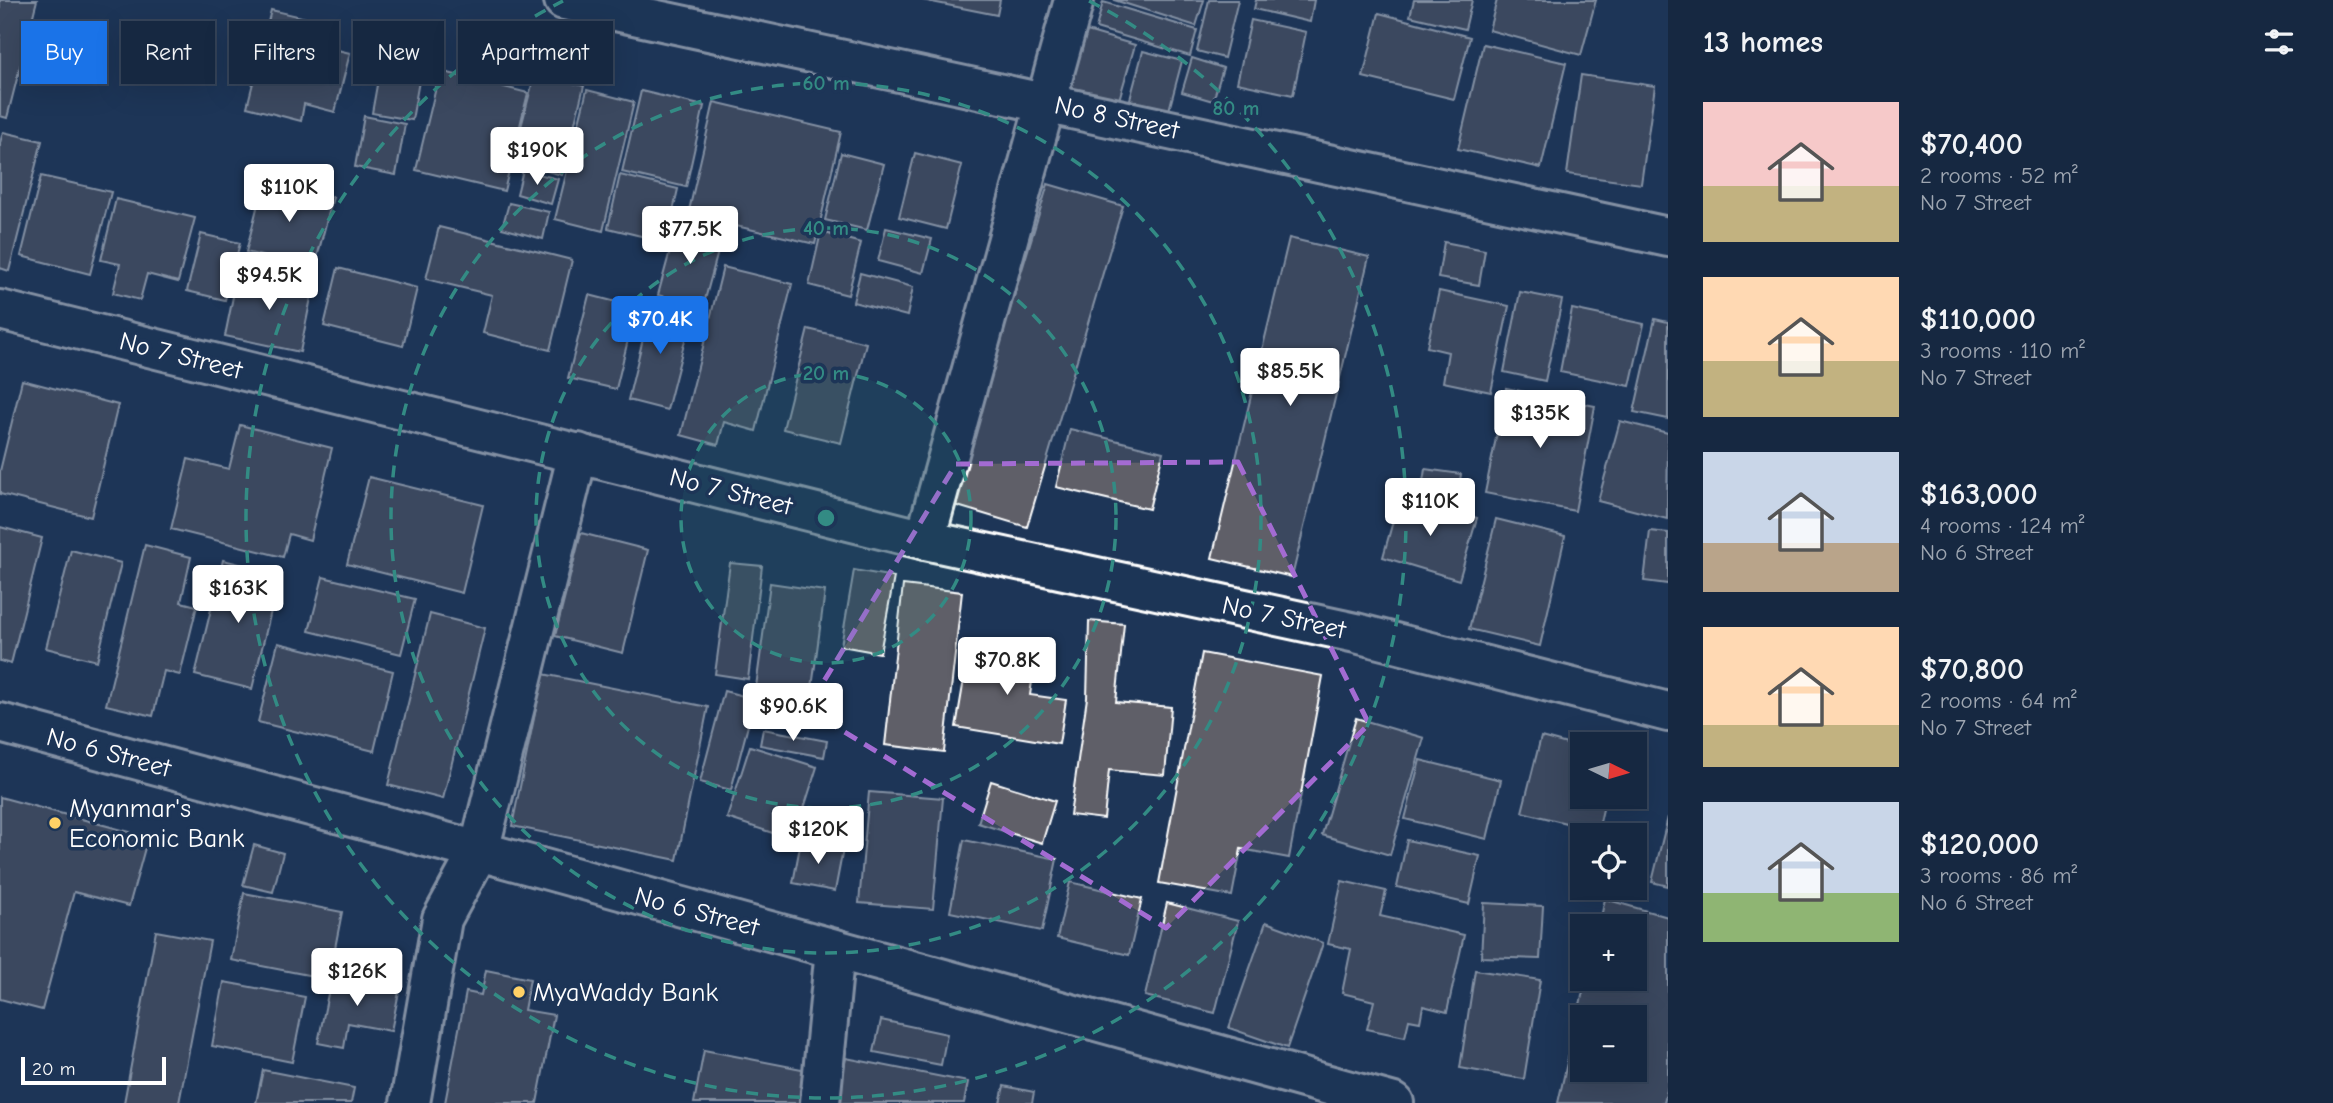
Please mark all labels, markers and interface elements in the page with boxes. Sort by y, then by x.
chip: Buy [21,21,107,84]
chip: Rent [121,21,215,84]
chip: Filters [229,21,339,84]
chip: New [353,21,444,84]
chip: Apartment [458,21,613,84]
icon: filters [2260,23,2298,61]
text: 13 homes [1703,25,1823,60]
text: 60 m [802,71,850,95]
street label: No 8 Street [1052,90,1183,146]
text: 80 m [1213,96,1259,120]
text: $70,400 [1920,127,2023,162]
pin: $190K [488,128,586,187]
icon: home [1759,130,1843,214]
text: $190K [506,136,568,163]
text: 2 rooms · 52 m² [1920,162,2078,189]
pin: $110K [240,164,338,224]
text: $110K [260,173,318,200]
text: No 7 Street [1920,189,2031,216]
pin: $77.5K [633,206,747,266]
text: $77.5K [658,215,722,242]
text: 40 m [803,216,849,240]
pin: $94.5K [212,252,326,312]
text: $94.5K [236,261,302,288]
pin: $70.4K [603,296,717,356]
text: $110,000 [1920,302,2036,337]
text: $70.4K [627,305,693,332]
icon: home [1759,305,1843,389]
street label: No 7 Street [116,326,247,386]
text: 3 rooms · 110 m² [1920,337,2085,364]
pin: $85.5K [1233,348,1347,408]
text: $85.5K [1256,357,1324,384]
text: 20 m [803,361,849,385]
text: No 7 Street [1920,364,2031,391]
pin: $135K [1491,391,1589,450]
text: $135K [1510,399,1570,426]
street label: No 7 Street [666,462,797,522]
text: $163,000 [1920,477,2038,512]
pin: $110K [1381,478,1479,538]
icon: home [1759,480,1843,564]
text: $110K [1401,487,1459,514]
centre of rings [814,506,838,530]
text: 4 rooms · 124 m² [1920,512,2084,539]
text: No 6 Street [1920,539,2033,566]
pin: $163K [189,566,287,625]
text: $163K [208,574,268,601]
street label: No 7 Street [1219,590,1350,646]
pin: $70.8K [950,638,1064,697]
text: $70.8K [974,646,1040,673]
text: $70,800 [1920,652,2024,687]
icon: home [1759,655,1843,739]
pin: $90.6K [736,684,850,743]
text: 2 rooms · 64 m² [1920,687,2077,714]
text: $90.6K [759,692,827,719]
text: No 7 Street [1920,714,2031,741]
street label: No 6 Street [43,722,176,784]
north arrow [1570,732,1647,808]
map controls [1570,732,1647,1082]
place label: Myanmar's Economic Bank [69,794,245,854]
pin: $120K [769,806,867,866]
marker: Myanmar's Economic Bank [47,815,63,831]
text: $120K [788,815,848,842]
button: locate [1570,823,1647,900]
text: $120,000 [1920,827,2039,862]
icon: home [1759,830,1843,914]
text: 3 rooms · 86 m² [1920,862,2077,889]
street label: No 6 Street [631,881,764,943]
text: No 6 Street [1920,889,2033,916]
button: + [1570,914,1647,991]
pin: $126K [308,948,406,1008]
text: $126K [327,957,387,984]
place label: MyaWaddy Bank [533,978,718,1008]
marker: MyaWaddy Bank [511,984,527,1000]
button: − [1570,1005,1647,1082]
scale bar [21,1054,166,1086]
text: 20 m [32,1058,76,1080]

